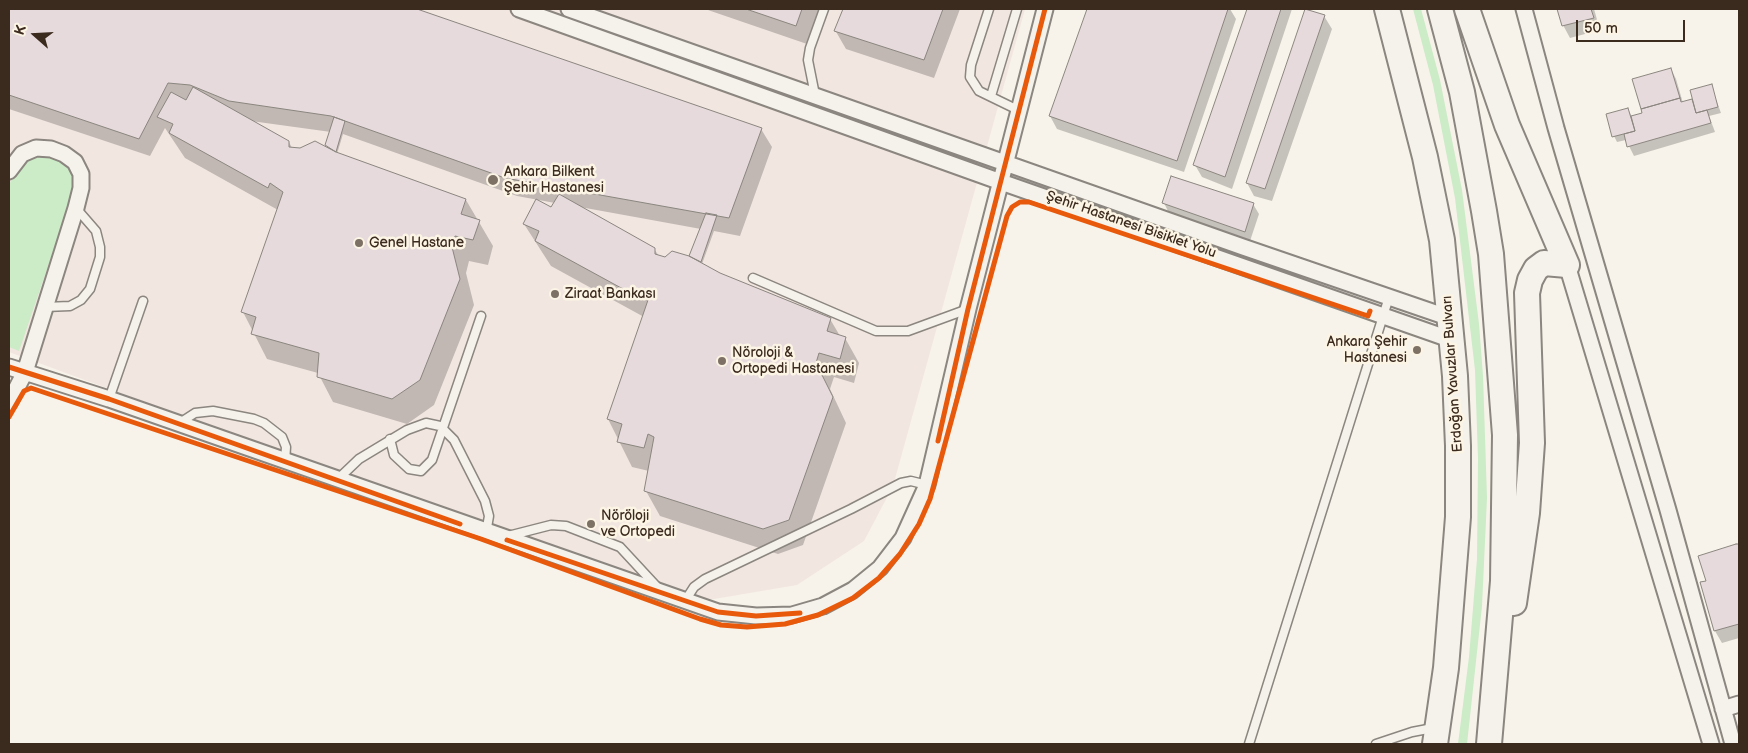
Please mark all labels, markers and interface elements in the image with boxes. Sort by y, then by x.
north arrow [10,10,60,60]
scale bar [1578,10,1687,42]
text: 50 m [1584,19,1618,38]
text: K [11,23,30,37]
place label: Ankara Bilkent Şehir Hastanesi [504,164,604,196]
marker: Ankara Bilkent Şehir Hastanesi [486,173,500,187]
street label: Şehir Hastanesi Bisiklet Yolu [1044,188,1218,262]
place label: Genel Hastane [369,235,464,251]
marker: Genel Hastane [353,237,365,249]
place label: Ziraat Bankası [565,286,656,302]
marker: Ziraat Bankası [549,288,561,300]
street label: Erdoğan Yavuzlar Bulvarı [1439,295,1467,453]
place label: Ankara Şehir Hastanesi [1327,334,1407,367]
marker: Ankara Şehir Hastanesi [1411,344,1423,356]
place label: Nöroloji & Ortopedi Hastanesi [732,345,854,378]
marker: Nöroloji & Ortopedi Hastanesi [716,355,728,367]
place label: Nöröloji ve Ortopedi [601,508,675,540]
marker: Nöröloji ve Ortopedi [585,518,597,530]

